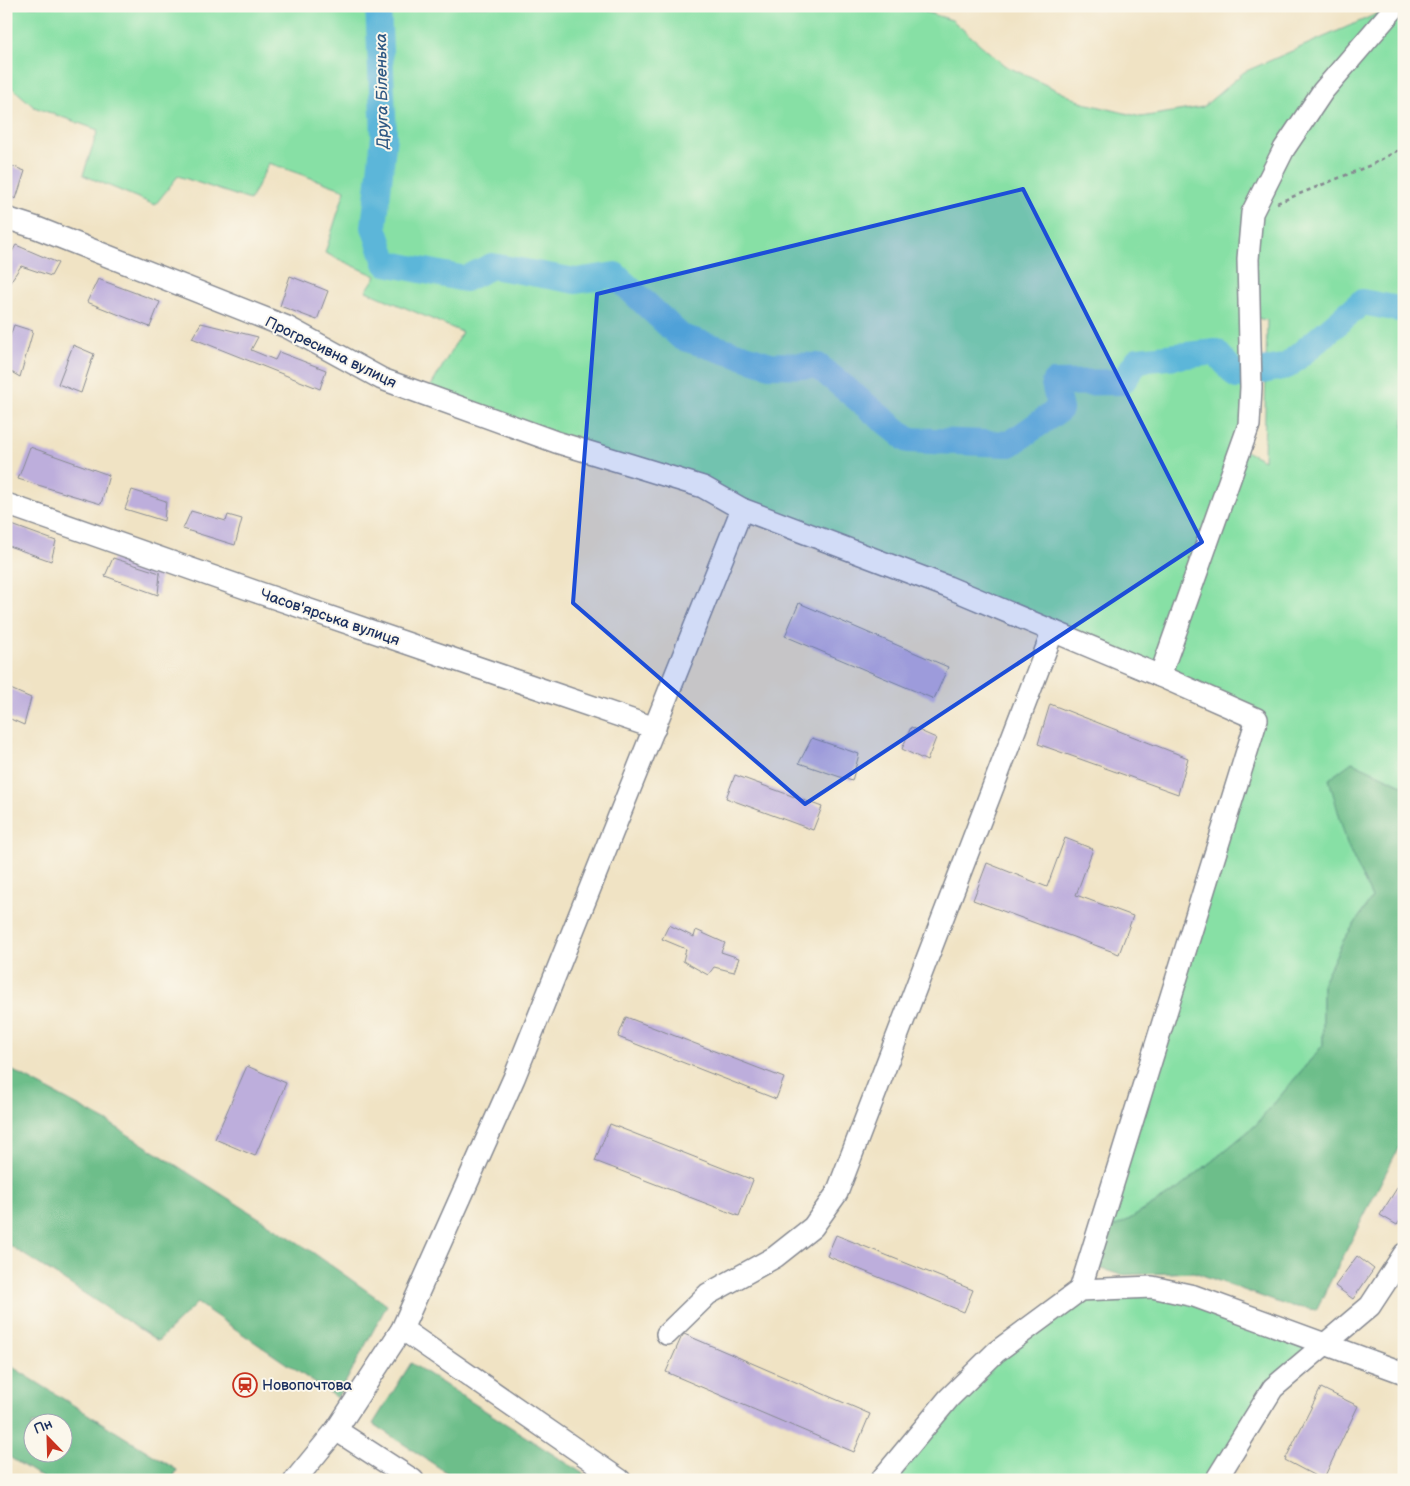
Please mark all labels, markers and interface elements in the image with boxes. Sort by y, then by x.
water label: Друга Біленька [372,33,393,150]
street label: Прогресивна вулиця [262,312,400,393]
street label: Часов'ярська вулиця [258,585,402,650]
station icon: Новопочтова [232,1372,258,1398]
place label: Новопочтова [262,1376,352,1395]
north arrow [22,1414,72,1464]
text: Пн [31,1415,55,1438]

